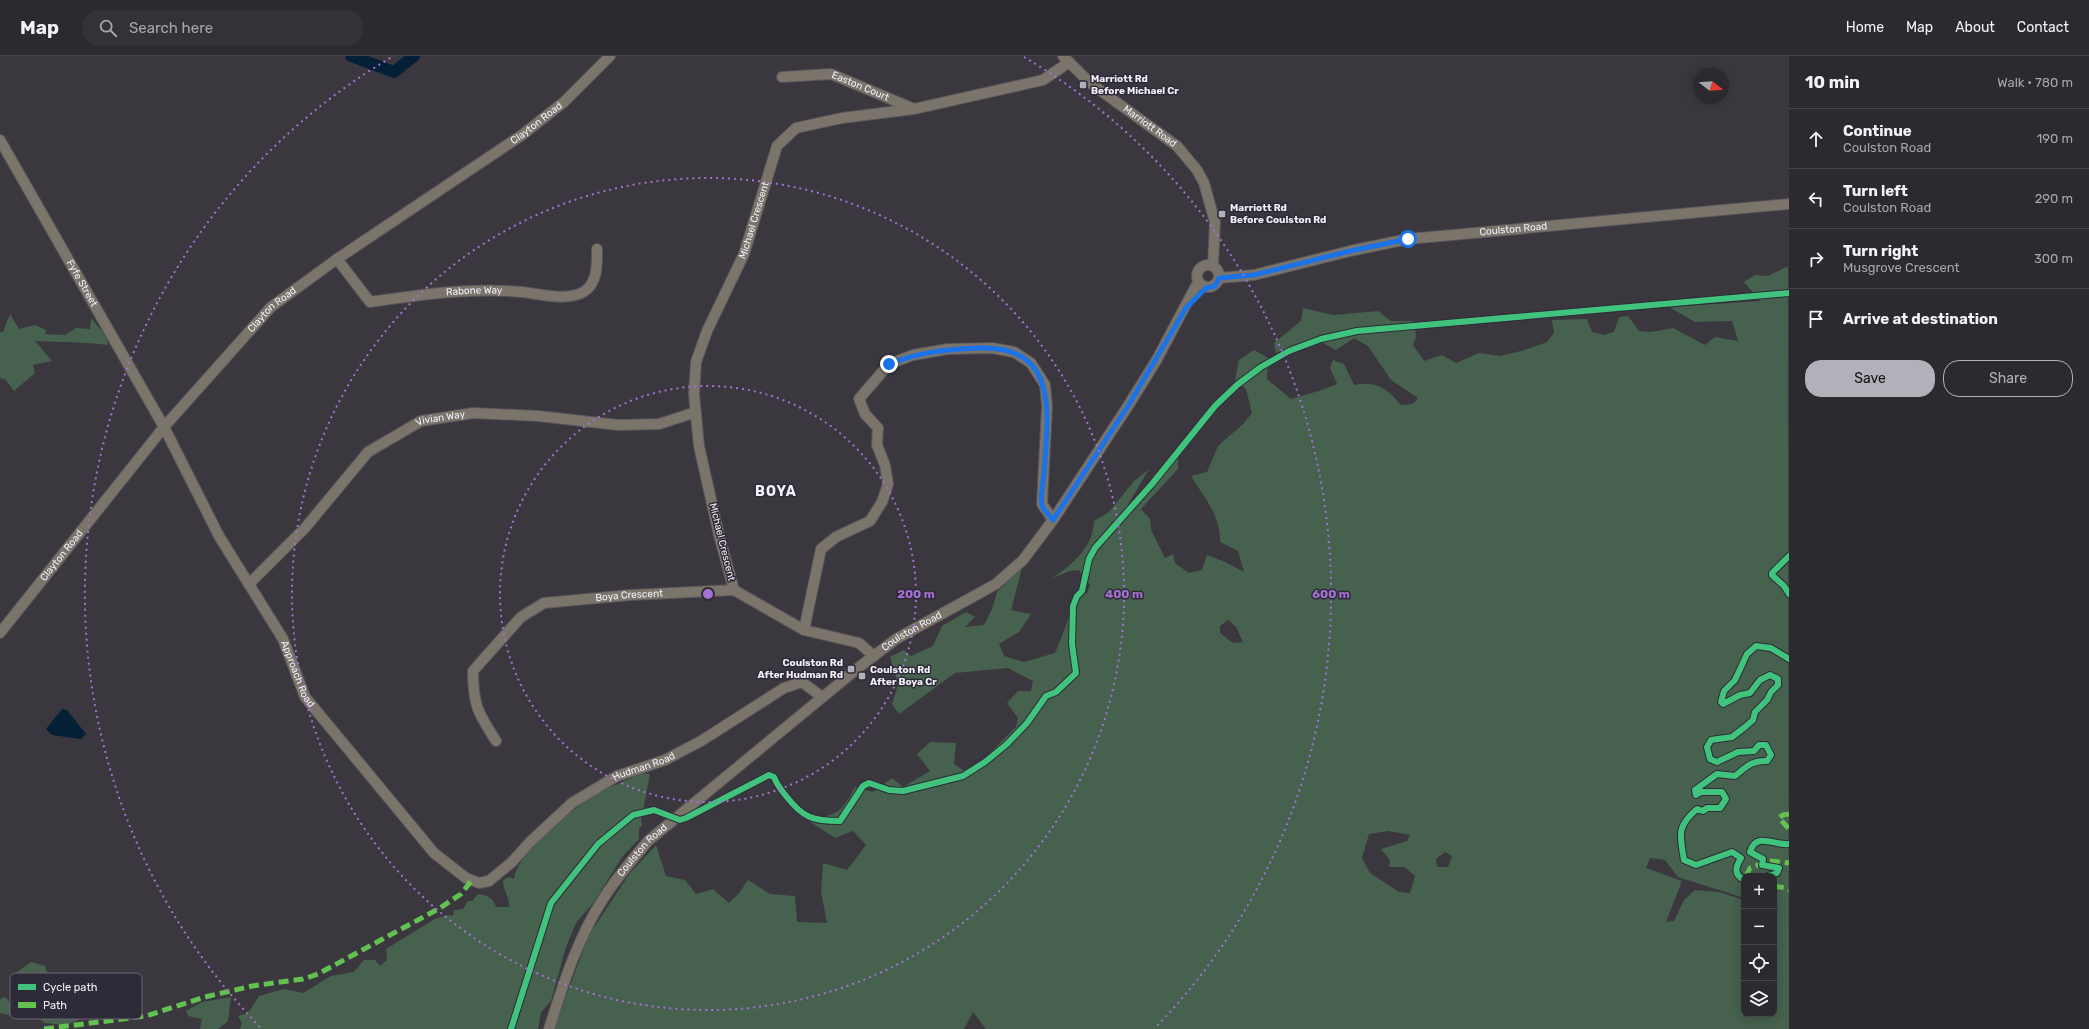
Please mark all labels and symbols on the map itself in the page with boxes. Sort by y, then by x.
north arrow [1693,68,1729,104]
street label: Easton Court [830,69,891,104]
place label: Marriott Rd Before Michael Cr [1091,73,1179,97]
marker: Marriott Rd Before Michael Cr [1078,80,1088,90]
street label: Clayton Road [508,100,565,147]
street label: Marriott Road [1121,103,1179,150]
street label: Michael Crescent [736,180,772,261]
place label: Marriott Rd Before Coulston Rd [1230,202,1326,226]
marker: Marriott Rd Before Coulston Rd [1217,209,1227,219]
street label: Coulston Road [1479,220,1548,238]
route start [1399,230,1417,248]
street label: Fyfe Street [64,258,100,309]
street label: Rabone Way [445,284,503,298]
street label: Clayton Road [245,285,299,335]
route end [880,355,898,373]
street label: Vivian Way [414,408,466,429]
district label: BOYA [755,483,797,500]
street label: Michael Crescent [706,502,738,582]
street label: Clayton Road [38,528,86,584]
street label: Boya Crescent [595,587,663,604]
centre of rings [701,587,715,601]
text: 200 m [897,587,935,601]
text: 400 m [1105,587,1143,601]
text: 600 m [1312,587,1350,601]
street label: Coulston Road [879,609,944,654]
street label: Approach Road [278,639,317,710]
place label: Coulston Rd After Hudman Rd [758,657,843,681]
marker: Coulston Rd After Hudman Rd [846,664,856,674]
place label: Coulston Rd After Boya Cr [870,664,937,688]
marker: Coulston Rd After Boya Cr [857,671,867,681]
street label: Hudman Road [610,750,677,783]
street label: Coulston Road [615,822,670,879]
legend [10,973,142,1019]
text: Cycle path [43,981,97,994]
text: Path [43,999,67,1012]

